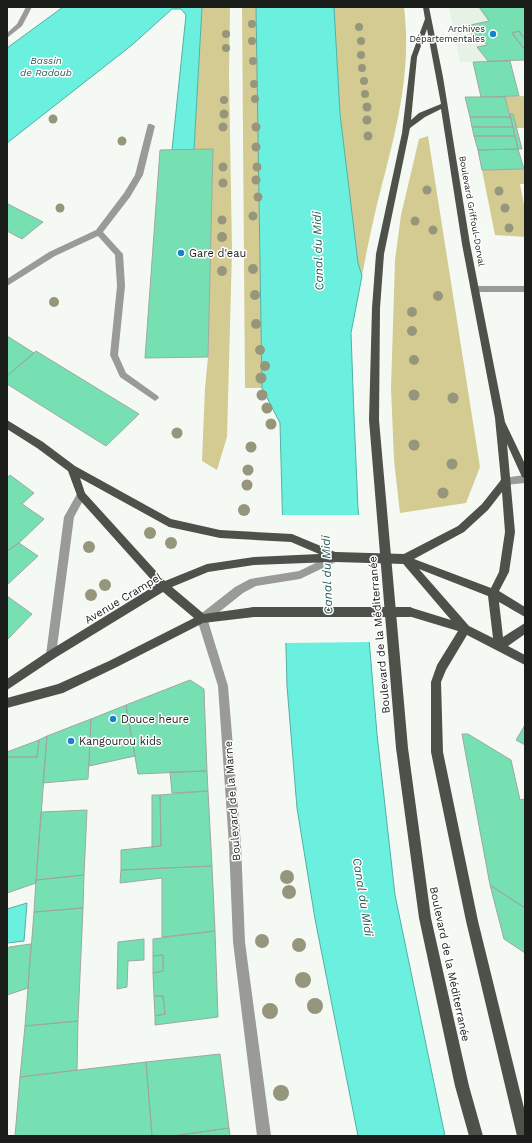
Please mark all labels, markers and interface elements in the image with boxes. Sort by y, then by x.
place label: Archives Départementales [409,24,485,44]
marker: Archives Départementales [488,29,498,39]
water label: Bassin de Radoub [20,55,72,78]
street label: Boulevard Griffoul-Dorval [457,155,487,267]
water label: Canal du Midi [310,210,326,291]
place label: Gare d'eau [189,247,246,260]
marker: Gare d'eau [176,248,186,258]
water label: Canal du Midi [319,534,335,615]
street label: Boulevard de la Méditerranée [366,556,393,714]
street label: Avenue Crampel [82,570,165,627]
place label: Douce heure [121,713,189,726]
marker: Douce heure [108,714,118,724]
place label: Kangourou kids [79,735,162,748]
marker: Kangourou kids [66,736,76,746]
street label: Boulevard de la Marne [222,741,243,861]
water label: Canal du Midi [350,857,376,938]
street label: Boulevard de la Méditerranée [427,885,472,1043]

